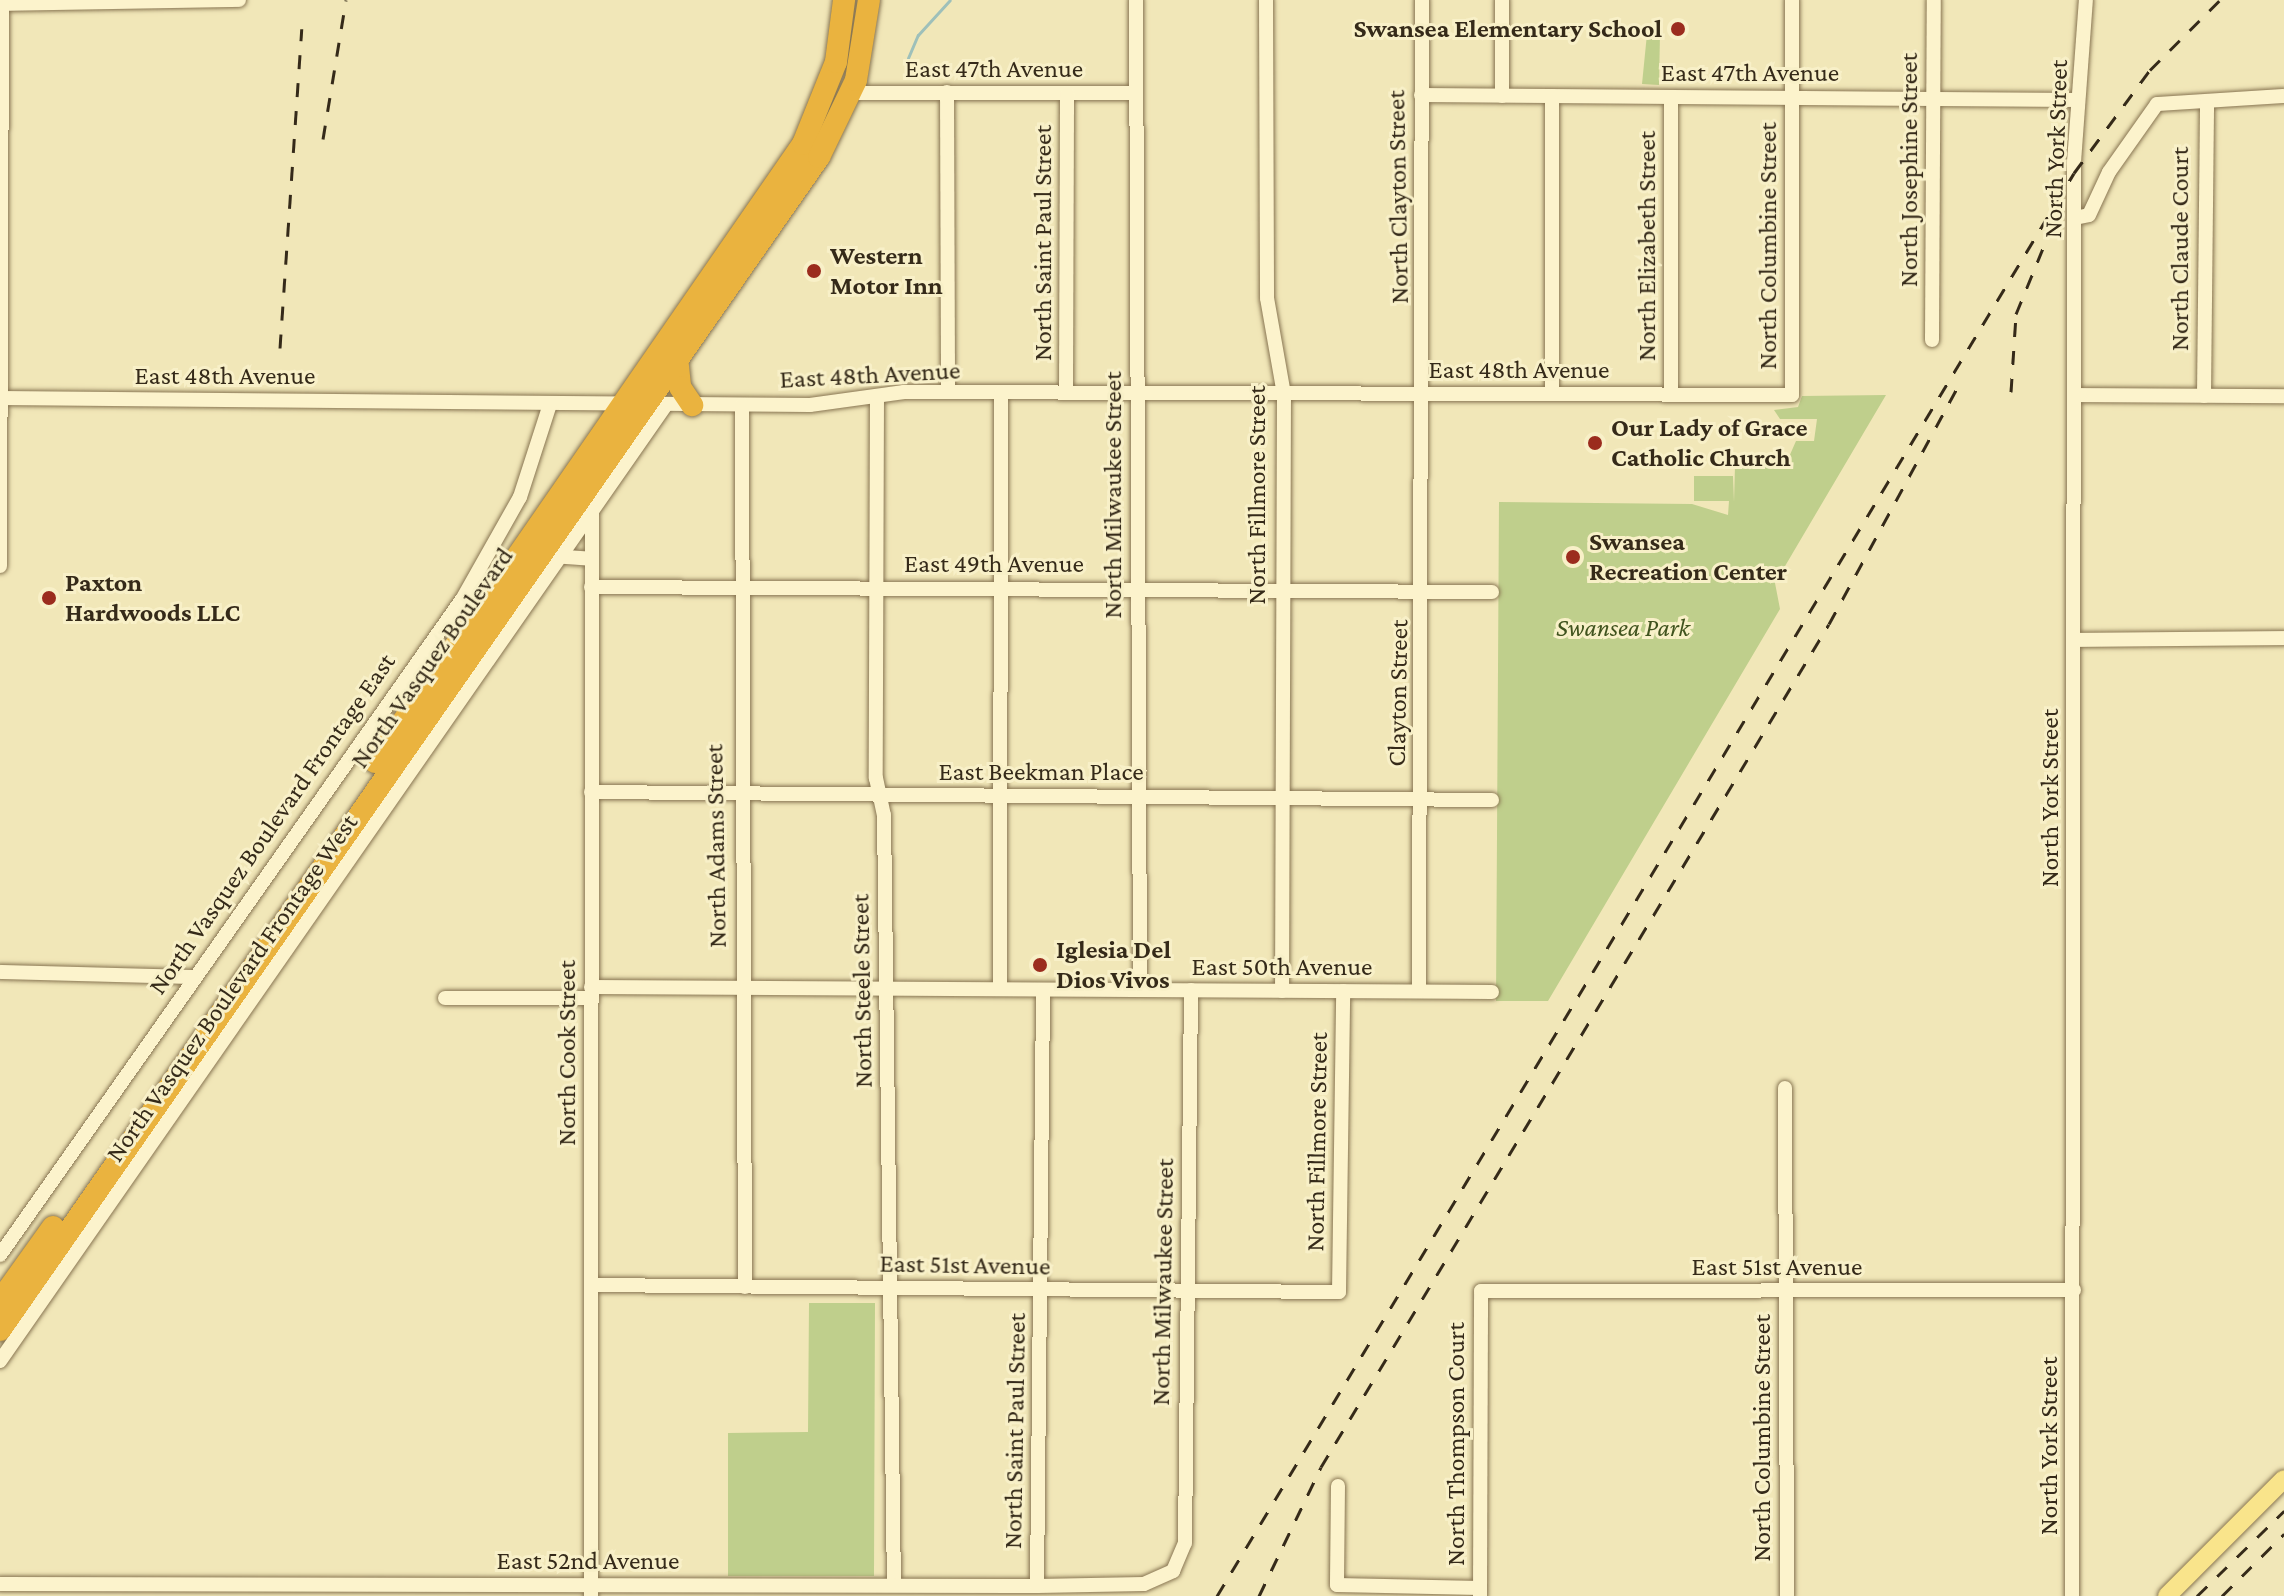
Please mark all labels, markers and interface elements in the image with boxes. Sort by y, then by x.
place label: Swansea Elementary School [1353,13,1662,45]
marker: Swansea Elementary School [1669,20,1687,38]
street label: East 47th Avenue [905,53,1083,85]
street label: North Josephine Street [1893,53,1925,287]
street label: East 47th Avenue [1661,57,1839,89]
street label: North York Street [2037,59,2075,239]
street label: North Clayton Street [1381,90,1415,304]
street label: North Columbine Street [1752,122,1784,370]
street label: North Saint Paul Street [1027,125,1059,361]
street label: North Elizabeth Street [1631,131,1663,361]
street label: North Claude Court [2164,147,2196,351]
place label: Western Motor Inn [830,240,943,302]
marker: Western Motor Inn [805,262,823,280]
street label: East 48th Avenue [1428,354,1610,386]
street label: East 48th Avenue [779,355,961,395]
street label: East 48th Avenue [134,360,316,392]
street label: North Milwaukee Street [1097,371,1129,619]
street label: North Fillmore Street [1241,385,1273,605]
place label: Our Lady of Grace Catholic Church [1611,412,1807,474]
marker: Our Lady of Grace Catholic Church [1586,434,1604,452]
place label: Swansea Recreation Center [1589,526,1787,588]
street label: North Vasquez Boulevard [344,542,520,774]
street label: East 49th Avenue [904,548,1084,580]
marker: Swansea Recreation Center [1564,548,1582,566]
place label: Paxton Hardwoods LLC [65,567,240,628]
marker: Paxton Hardwoods LLC [40,589,58,607]
park label: Swansea Park [1556,612,1690,644]
street label: Clayton Street [1381,619,1415,767]
street label: North Vasquez Boulevard Frontage East [142,647,402,1001]
street label: North York Street [2034,709,2066,887]
street label: North Adams Street [699,744,733,948]
street label: East Beekman Place [938,756,1144,788]
street label: North Vasquez Boulevard Frontage West [99,808,365,1168]
street label: North Steele Street [845,894,879,1088]
place label: Iglesia Del Dios Vivos [1056,934,1171,996]
street label: East 50th Avenue [1192,951,1372,983]
marker: Iglesia Del Dios Vivos [1031,956,1049,974]
street label: North Cook Street [551,960,583,1146]
street label: North Fillmore Street [1299,1032,1335,1252]
street label: North Milwaukee Street [1145,1158,1181,1406]
street label: East 51st Avenue [879,1248,1051,1282]
street label: East 51st Avenue [1692,1251,1862,1283]
street label: North Saint Paul Street [997,1313,1033,1549]
street label: North Columbine Street [1746,1314,1778,1562]
street label: North Thompson Court [1440,1322,1472,1566]
street label: North York Street [2033,1357,2065,1535]
street label: East 52nd Avenue [497,1545,679,1577]

